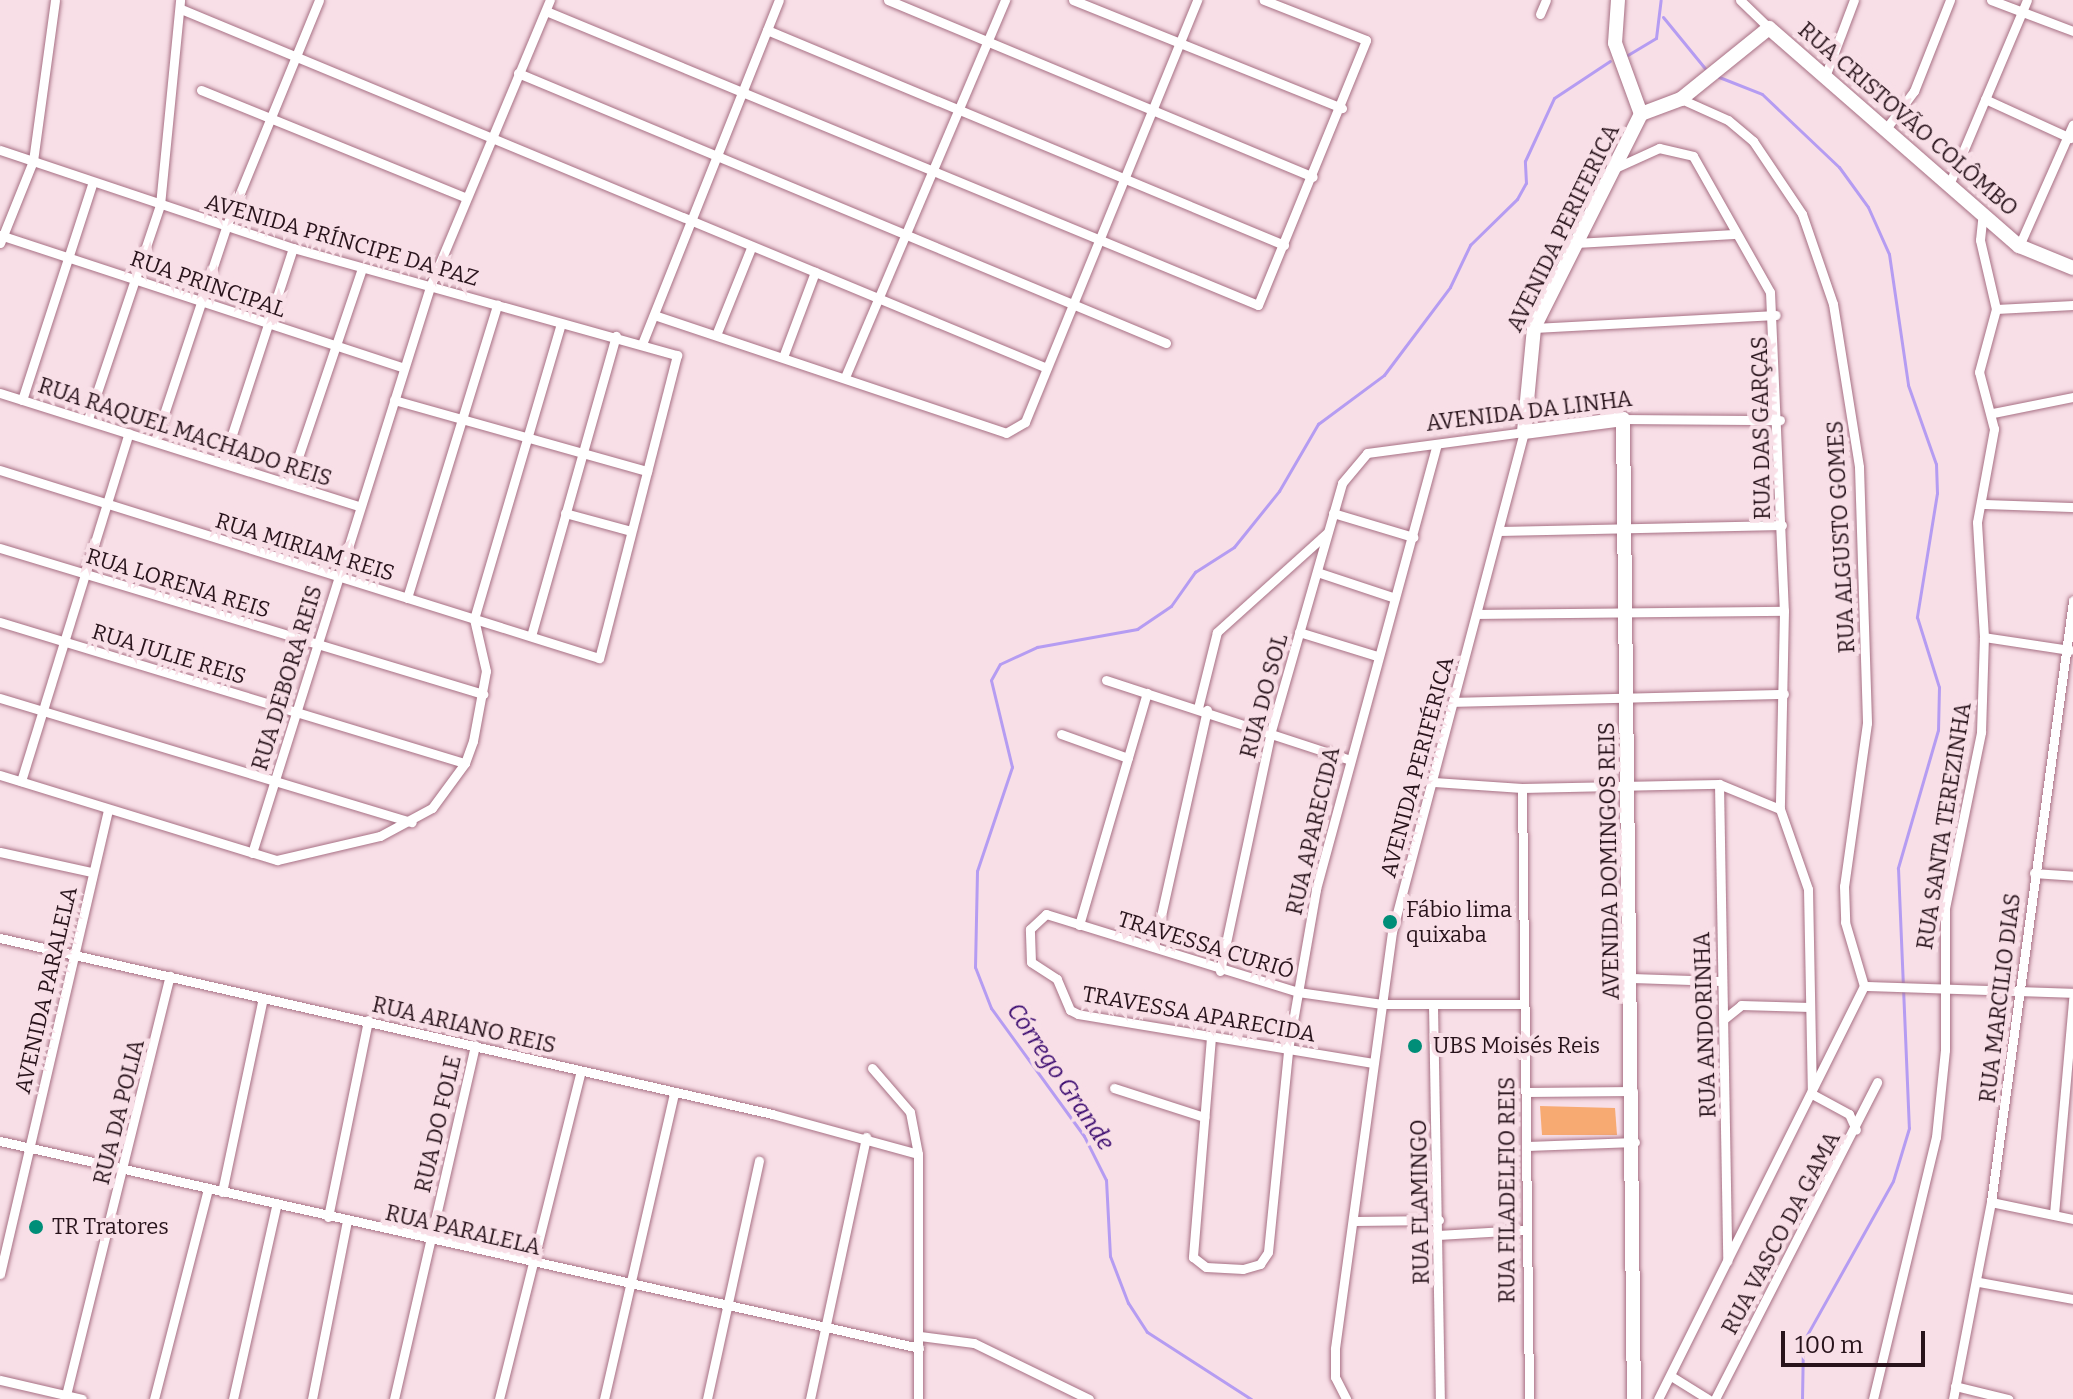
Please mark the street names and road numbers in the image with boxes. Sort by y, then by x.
street label: RUA CRISTOVÃO COLÔMBO [1793,17,2023,221]
street label: AVENIDA PERIFERICA [1501,120,1625,336]
street label: AVENIDA PRÍNCIPE DA PAZ [202,188,482,292]
street label: RUA PRINCIPAL [127,245,289,323]
street label: RUA DAS GARÇAS [1746,336,1776,520]
street label: RUA RAQUEL MACHADO REIS [35,372,335,492]
street label: AVENIDA DA LINHA [1424,385,1634,437]
street label: RUA ALGUSTO GOMES [1822,420,1860,654]
street label: RUA MIRIAM REIS [212,507,398,587]
street label: RUA LORENA REIS [83,543,273,623]
street label: RUA DEBORA REIS [246,582,328,774]
street label: RUA JULIE REIS [89,618,249,690]
street label: RUA DO SOL [1235,631,1293,761]
street label: AVENIDA PERIFÉRICA [1375,654,1459,880]
street label: RUA SANTA TEREZINHA [1911,701,1977,951]
street label: AVENIDA DOMINGOS REIS [1593,722,1625,1000]
street label: RUA APARECIDA [1281,744,1345,918]
street label: AVENIDA PARALELA [9,884,83,1096]
street label: RUA MARCILIO DIAS [1974,892,2026,1104]
street label: TRAVESSA CURIÓ [1115,906,1297,984]
street label: RUA ANDORINHA [1689,932,1721,1118]
street label: TRAVESSA APARECIDA [1080,980,1318,1048]
street label: RUA ARIANO REIS [370,991,558,1059]
street label: RUA DA POLIA [88,1037,150,1187]
street label: RUA DO FOLE [409,1053,467,1195]
street label: RUA FILADELFIO REIS [1494,1077,1520,1303]
street label: RUA FLAMINGO [1405,1119,1435,1285]
street label: RUA VASCO DA GAMA [1716,1127,1846,1339]
street label: RUA PARALELA [383,1199,543,1261]

